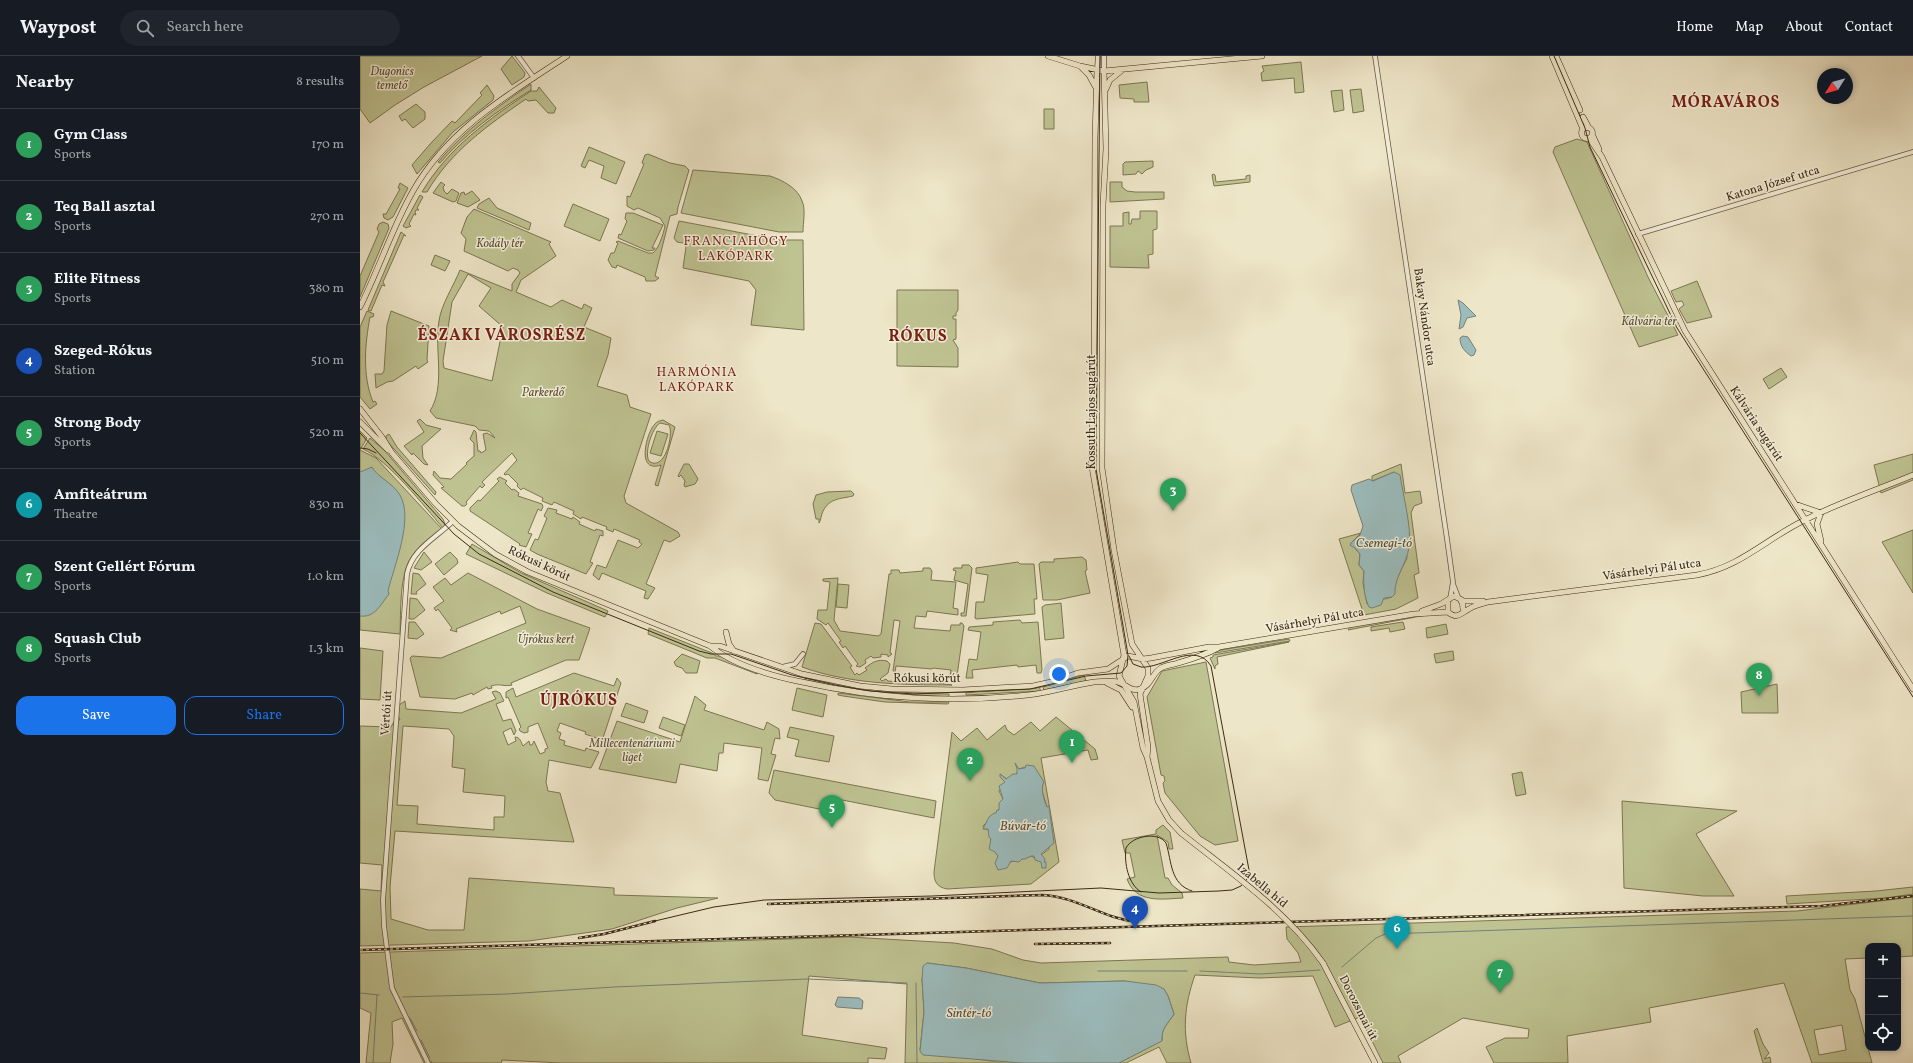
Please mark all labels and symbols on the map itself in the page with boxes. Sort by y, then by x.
park label: Dugonics temető [370,64,414,94]
north arrow [1817,68,1853,104]
district label: MÓRAVÁROS [1671,92,1781,114]
street label: Katona József utca [1724,162,1822,206]
district label: FRANCIAHÖGY LAKÓPARK [684,233,788,266]
park label: Kodály tér [476,236,524,252]
street label: Bakay Nándor utca [1409,267,1439,367]
park label: Kálvária tér [1621,314,1677,330]
district label: ÉSZAKI VÁROSRÉSZ [418,325,586,347]
district label: RÓKUS [888,326,948,348]
street label: Kossuth Lajos sugárút [1084,355,1100,469]
district label: HARMÓNIA LAKÓPARK [657,364,737,397]
street label: Kálvária sugárút [1726,383,1786,465]
park label: Parkerdő [522,385,566,401]
pin: 3 [1160,478,1186,511]
water label: Csemegi-tó [1356,535,1412,553]
street label: Rókusi körút [505,542,573,586]
street label: Vásárhelyi Pál utca [1602,555,1702,585]
street label: Vásárhelyi Pál utca [1265,604,1365,638]
park label: Újrókus kert [518,631,575,648]
pin: 8 [1746,663,1772,696]
your location [1049,664,1069,684]
street label: Rókusi körút [893,671,961,687]
street label: Vértói út [377,690,397,736]
district label: ÚJRÓKUS [540,690,618,712]
pin: 1 [1059,730,1085,763]
park label: Millecentenáriumi liget [588,736,676,766]
pin: 2 [957,748,983,781]
pin: 5 [819,795,845,828]
water label: Búvár-tó [1000,818,1046,836]
street label: Izabella híd [1233,860,1291,912]
pin: 4 [1122,896,1148,929]
pin: 6 [1384,916,1410,949]
pin: 7 [1487,960,1513,993]
street label: Dorozsmai út [1335,973,1381,1043]
water label: Sintér-tó [947,1005,991,1023]

